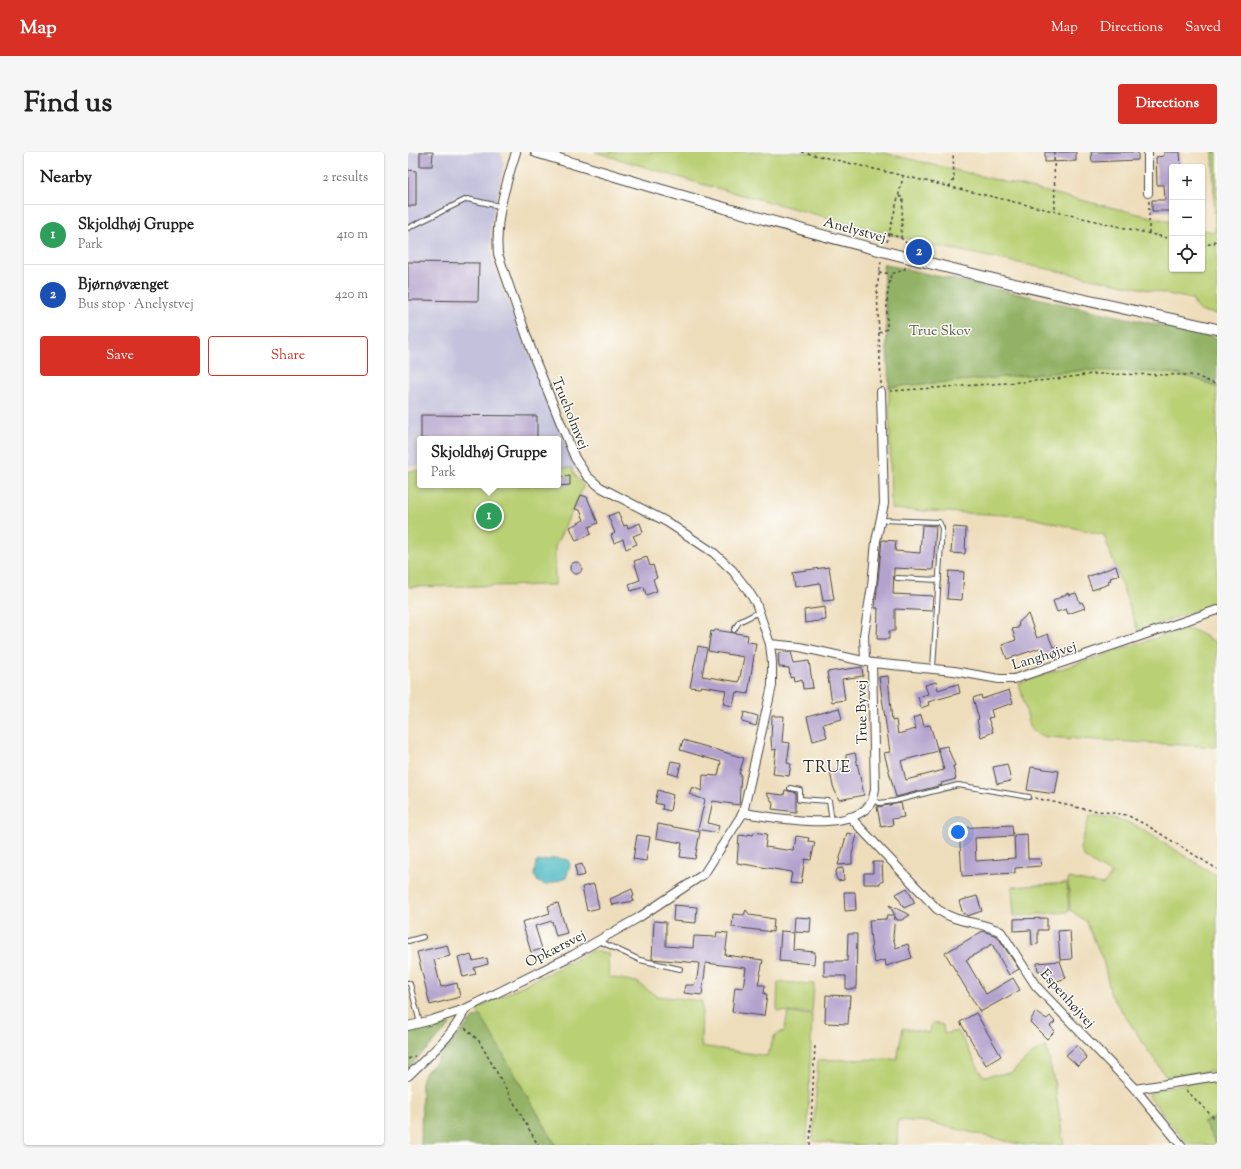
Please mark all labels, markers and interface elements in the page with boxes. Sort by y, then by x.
text: Map [20,15,57,42]
text: Map [1051,18,1078,38]
text: Directions [1100,18,1163,38]
text: Saved [1185,18,1221,38]
text: Find us [24,84,112,124]
button: Directions [1118,84,1217,124]
map controls [1169,164,1205,272]
button: + [1169,164,1205,200]
text: Nearby [40,166,92,190]
text: 2 results [323,169,368,187]
button: − [1169,200,1205,236]
street label: Anelystvej [821,213,888,249]
text: Skjoldhøj Gruppe [78,215,194,236]
text: 1 [51,226,55,244]
text: 410 m [337,226,368,244]
text: Park [78,236,103,254]
button: locate [1169,236,1205,272]
pin: 2 [906,237,932,267]
text: Bjørnøvænget [78,275,169,296]
text: 2 [50,286,56,304]
text: 420 m [335,286,368,304]
text: Bus stop · Anelystvej [78,296,194,314]
park label: True Skov [909,322,972,342]
button: Save [40,336,200,376]
button: Share [208,336,368,376]
street label: Trueholmvej [546,375,593,453]
popup [417,436,561,488]
text: Skjoldhøj Gruppe [431,443,547,464]
text: Park [431,464,456,482]
pin: 1 [476,501,502,531]
street label: Langhøjvej [1010,638,1079,676]
street label: True Byvej [852,680,874,744]
district label: TRUE [803,757,851,780]
your location [948,822,968,842]
street label: Opkærsvej [522,926,590,974]
street label: Espenhøjvej [1035,965,1098,1033]

